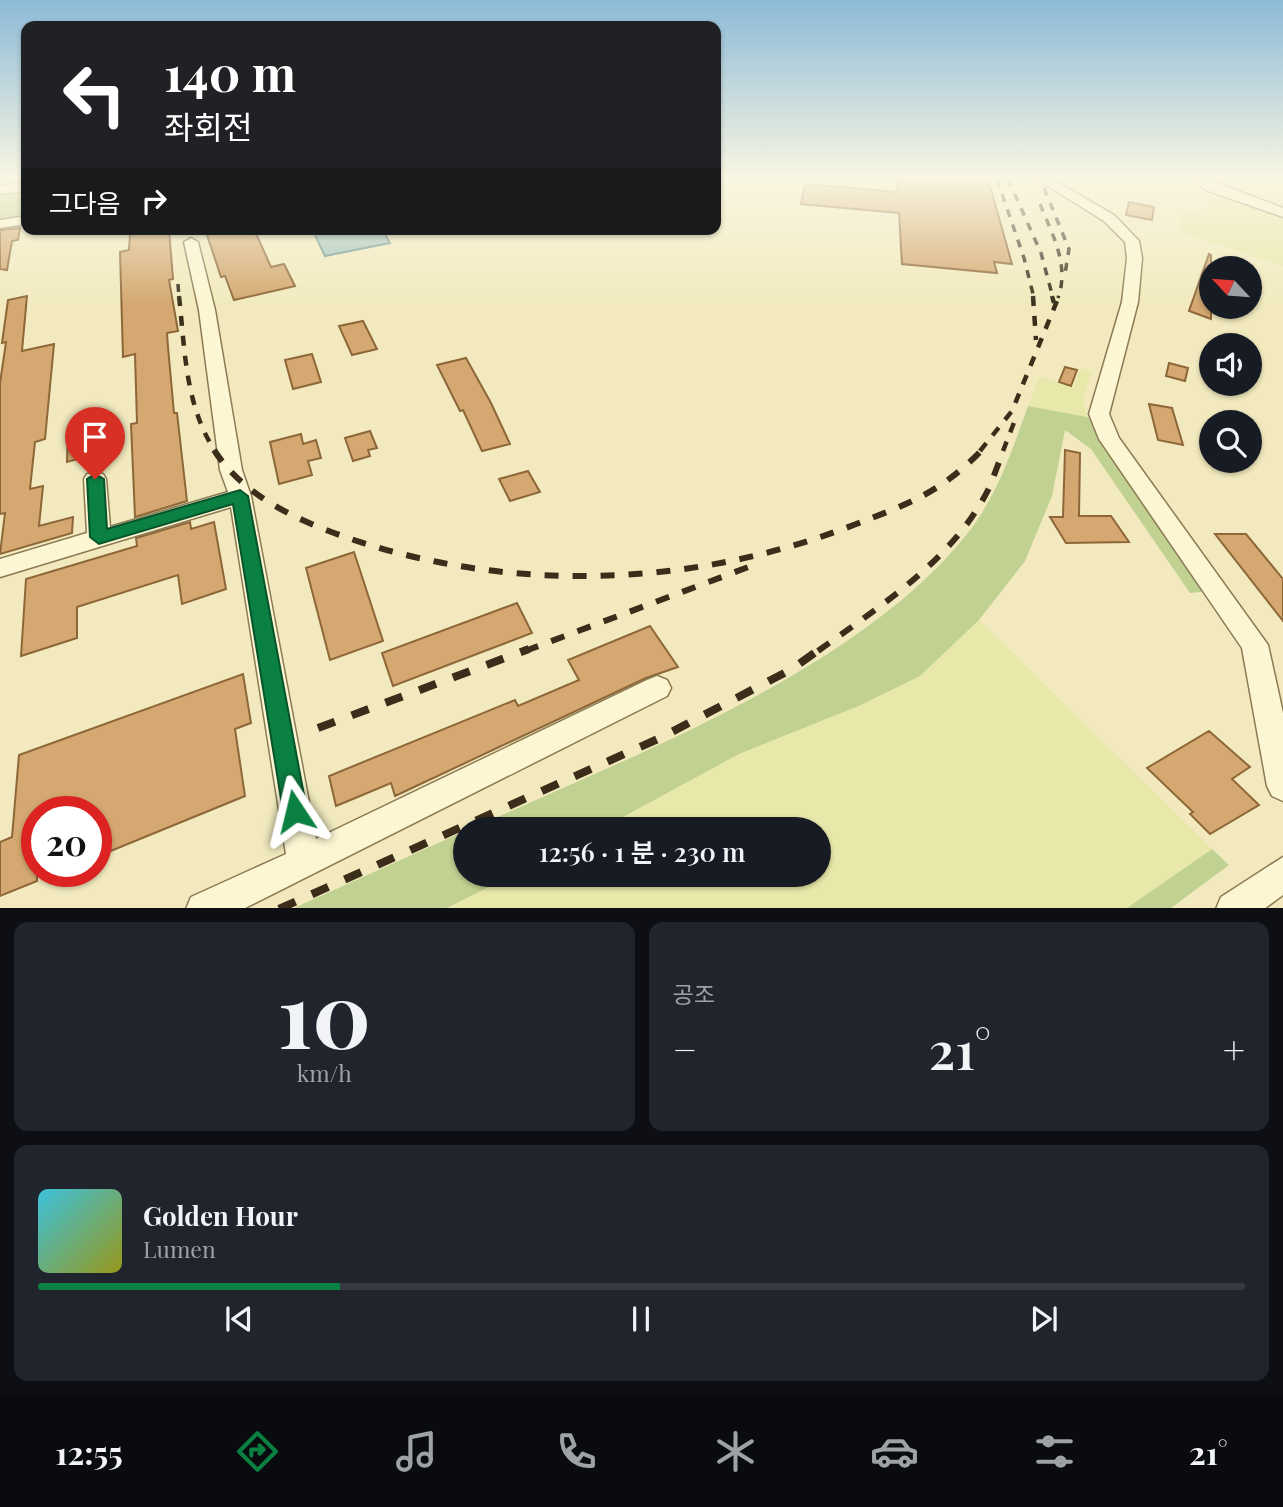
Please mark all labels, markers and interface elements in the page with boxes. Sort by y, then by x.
text: 140 m [164,39,296,104]
icon: left [49,49,140,140]
text: 좌회전 [164,104,252,147]
icon: right [135,182,173,220]
text: 그다음 [49,185,121,220]
north arrow [1199,256,1262,318]
map controls [1199,256,1262,473]
button: sound [1199,333,1262,396]
pin [65,407,125,479]
button: search [1199,410,1262,473]
icon: arrive [76,418,114,456]
position arrow [258,774,332,848]
speed limit sign: 20 [21,796,112,887]
text: 12:56 · 1 분 · 230 m [539,834,745,869]
text: 10 [277,951,371,1072]
text: 공조 [673,978,715,1009]
text: 21° [929,1014,991,1083]
text: − [673,1023,697,1074]
text: + [1223,1023,1245,1074]
text: km/h [297,1057,352,1088]
text: Golden Hour [143,1198,298,1233]
text: Lumen [143,1233,216,1264]
icon: previous [220,1300,258,1338]
icon: pause [622,1300,660,1338]
icon: next [1025,1300,1063,1338]
icon: directions [233,1427,282,1476]
icon: music [392,1427,441,1476]
icon: phone [552,1427,601,1476]
icon: climate [711,1427,760,1476]
icon: car [870,1427,919,1476]
icon: filters [1030,1427,1079,1476]
text: 12:55 [55,1430,123,1473]
text: 21° [1189,1430,1228,1473]

